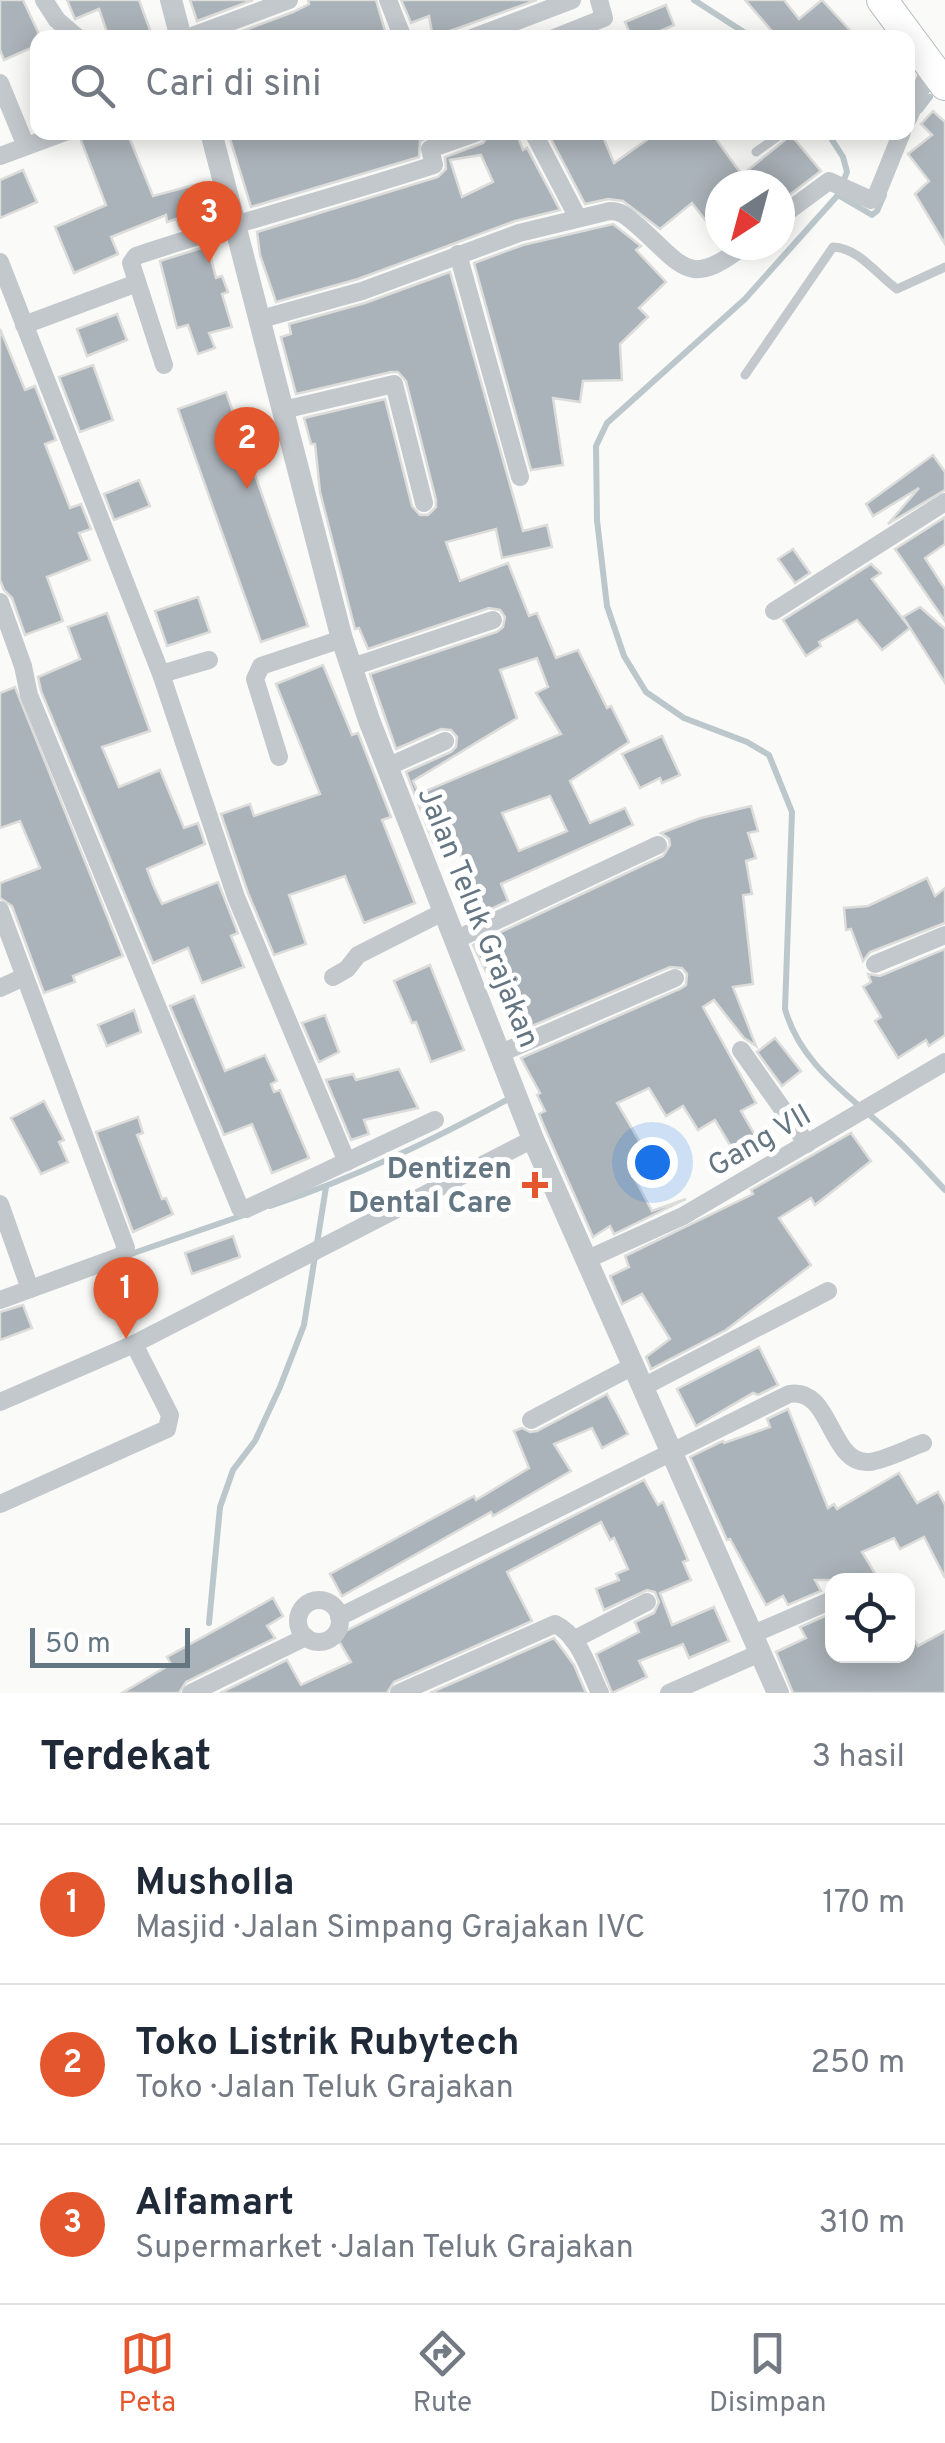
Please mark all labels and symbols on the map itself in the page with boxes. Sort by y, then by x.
north arrow [705,170,795,260]
pin: 3 [176,180,242,263]
pin: 2 [214,406,280,489]
street label: Jalan Teluk Grajakan [408,782,546,1054]
street label: Gang VII [702,1098,819,1187]
your location [627,1137,678,1188]
place label: Dentizen Dental Care [348,1152,512,1223]
marker: Dentizen Dental Care [522,1172,548,1198]
pin: 1 [94,1256,158,1339]
scale bar [30,1623,190,1668]

